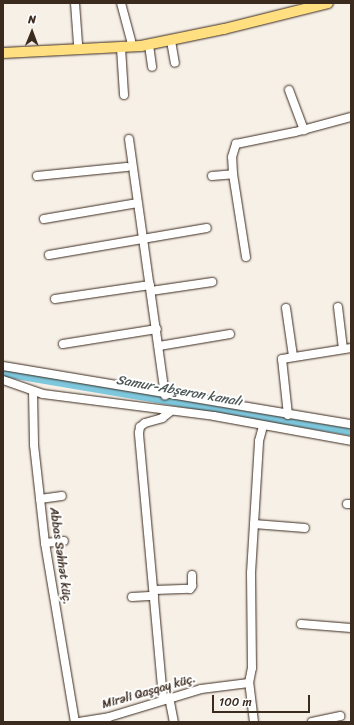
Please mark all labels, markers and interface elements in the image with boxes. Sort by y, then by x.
text: N [28,10,36,29]
north arrow [12,12,52,52]
water label: Samur-Abşeron kanalı [115,372,243,410]
street label: Abbas Səhhət küç. [46,506,74,606]
street label: Mirəli Qaşqay küç. [100,672,198,712]
scale bar [214,687,312,713]
text: 100 m [219,691,252,713]

